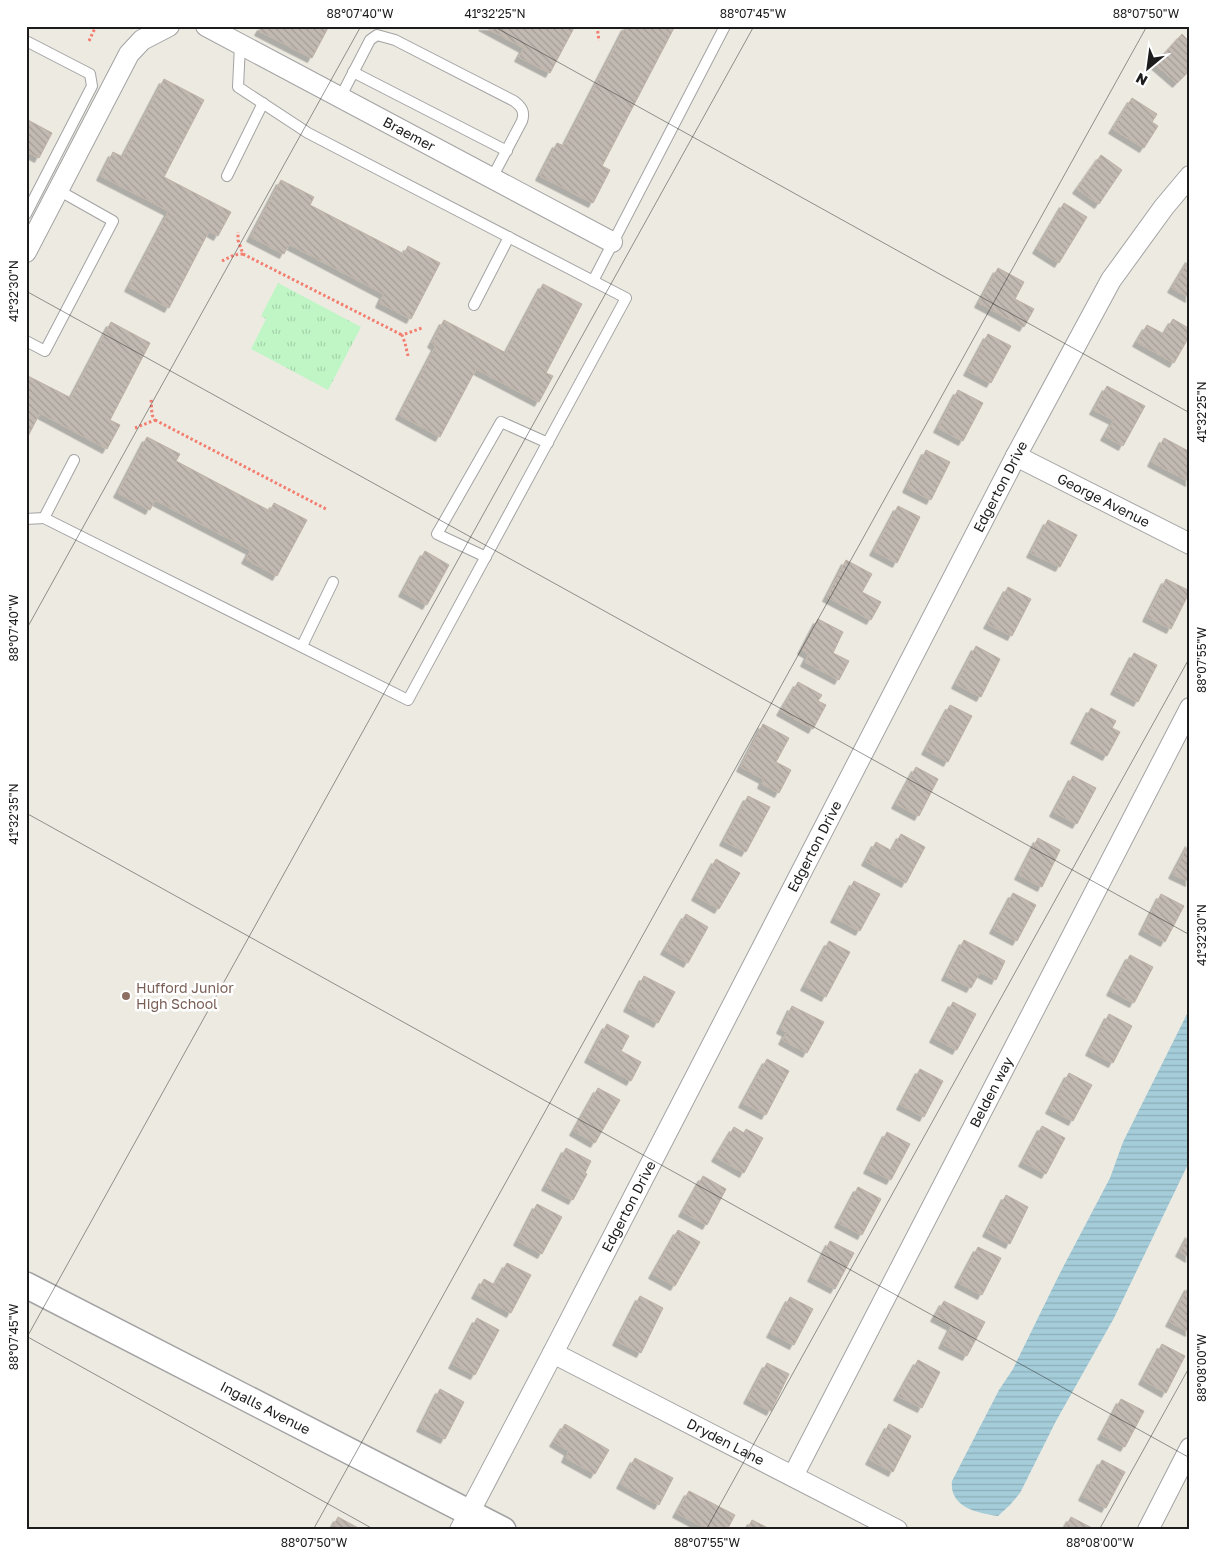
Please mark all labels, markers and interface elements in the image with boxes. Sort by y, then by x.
text: 88°07'40"W [327,6,394,21]
text: 41°32'25"N [464,6,526,21]
text: 88°07'45"W [720,6,787,21]
text: 88°07'50"W [1113,6,1180,21]
north arrow [1124,42,1174,92]
text: N [1133,70,1150,90]
street label: Braemer [380,113,439,155]
text: 41°32'30"N [6,260,21,322]
text: 41°32'25"N [1194,381,1209,443]
street label: Edgerton Drive [969,438,1031,535]
street label: George Avenue [1055,469,1153,530]
text: 88°07'40"W [6,594,21,661]
text: 88°07'55"W [1194,626,1209,693]
text: 41°32'35"N [6,783,21,845]
street label: Edgerton Drive [783,798,845,895]
text: 41°32'30"N [1194,904,1209,966]
place label: Hufford Junior High School [136,979,234,1012]
marker: Hufford Junior High School [120,990,132,1002]
street label: Belden way [966,1054,1016,1130]
street label: Edgerton Drive [598,1158,659,1255]
text: 88°07'45"W [6,1303,21,1370]
text: 88°08'00"W [1194,1334,1209,1402]
street label: Ingalls Avenue [218,1377,313,1438]
street label: Dryden Lane [684,1414,767,1468]
text: 88°07'50"W [281,1535,348,1550]
text: 88°07'55"W [674,1535,741,1550]
text: 88°08'00"W [1066,1535,1134,1550]

